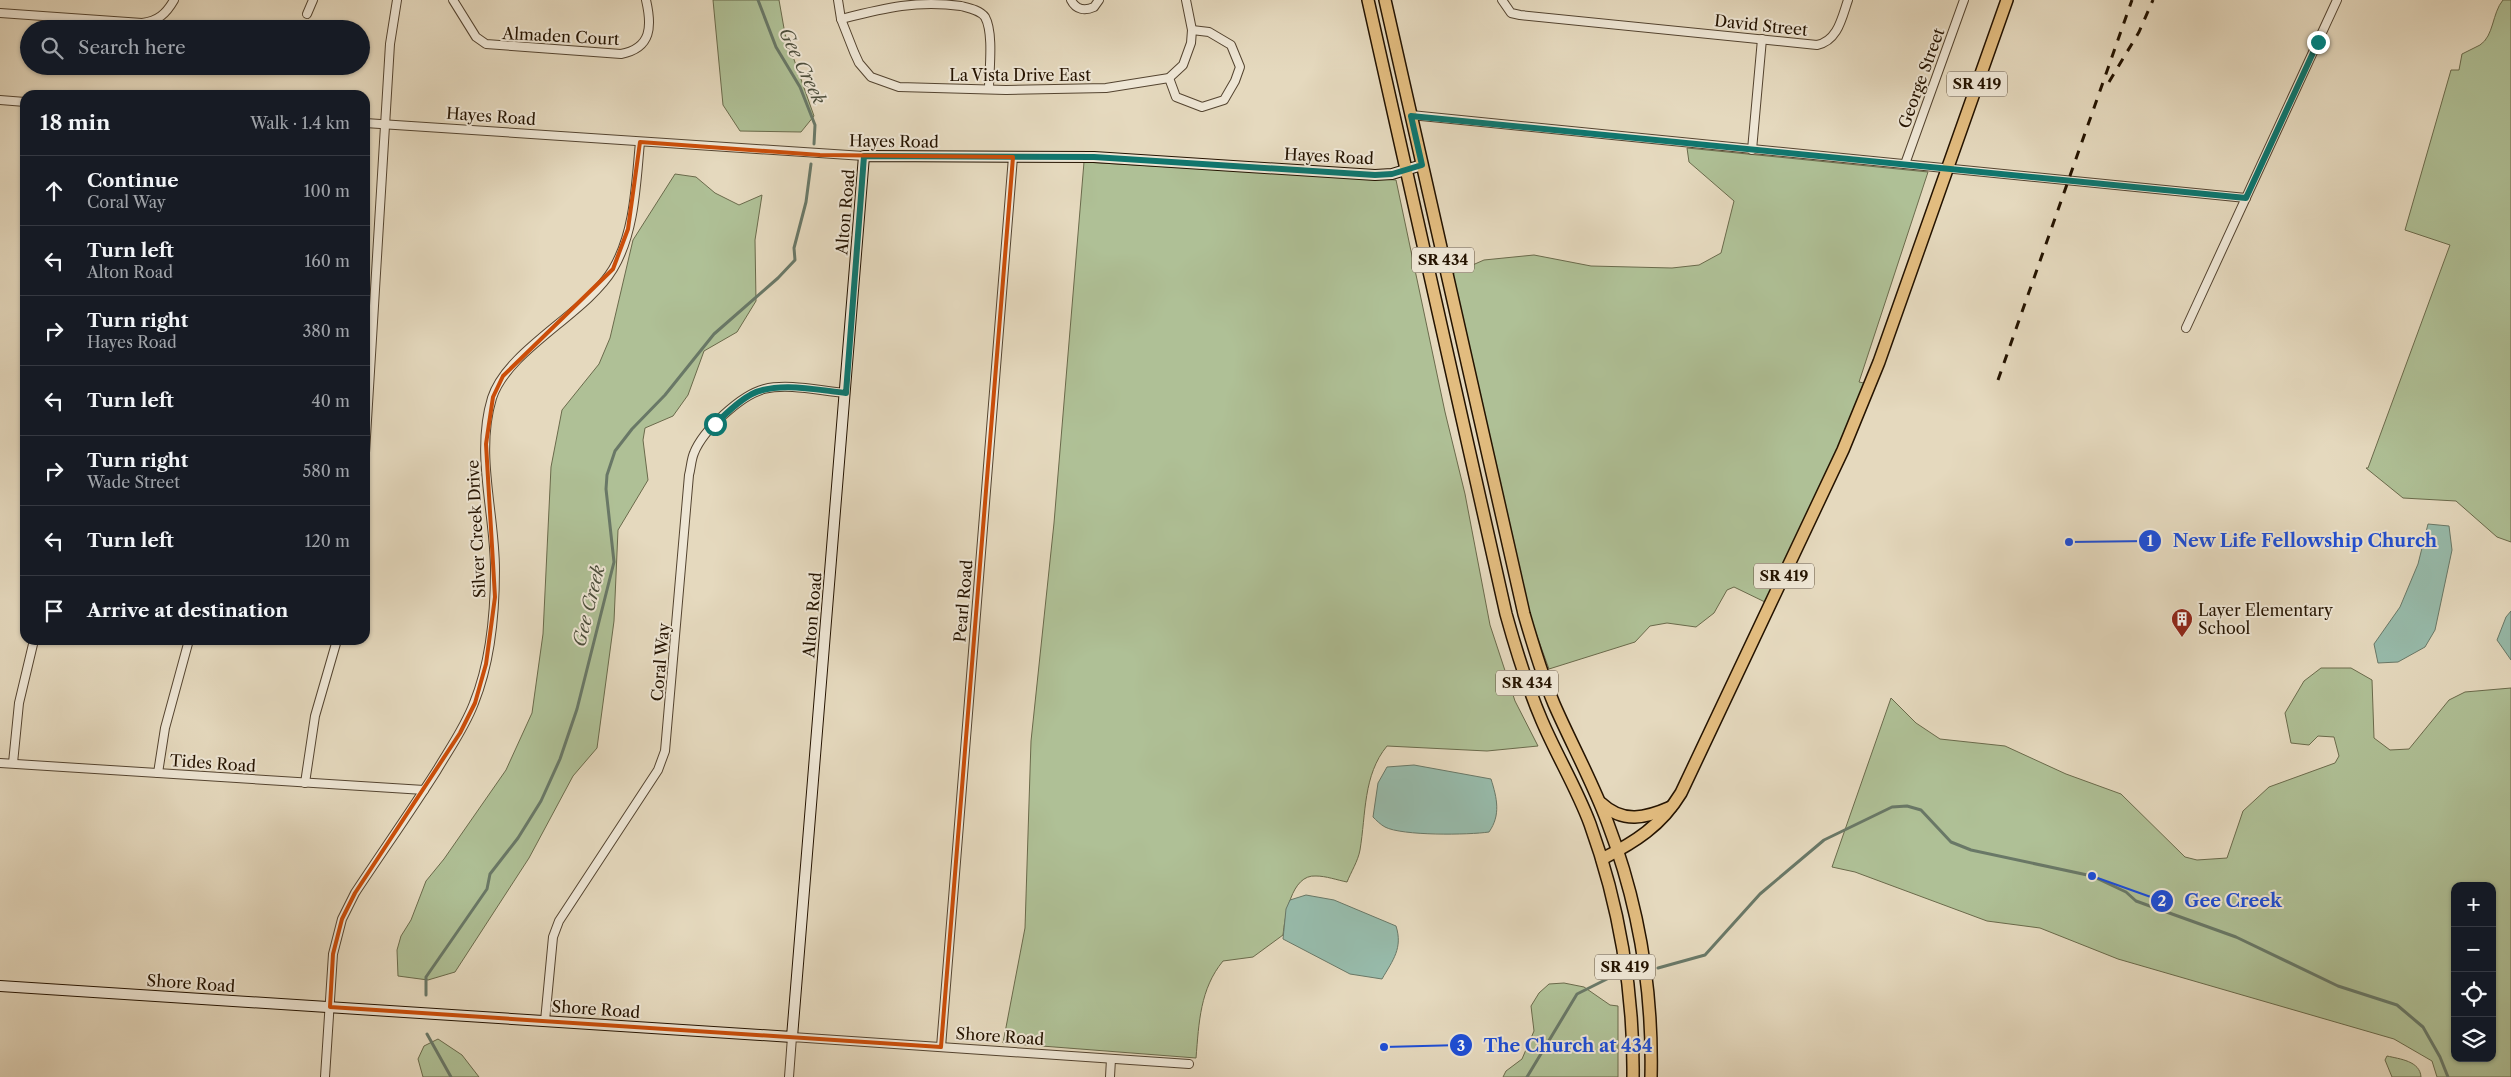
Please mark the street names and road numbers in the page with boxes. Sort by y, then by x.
street label: David Street [1713,10,1809,40]
street label: Almaden Court [501,23,620,49]
street label: George Street [1894,25,1949,131]
street label: La Vista Drive East [949,65,1091,85]
road number: SR 419 [1947,72,2007,96]
street label: Hayes Road [445,103,537,129]
street label: Hayes Road [849,130,939,152]
street label: Hayes Road [1284,144,1375,168]
street label: Alton Road [831,168,859,257]
road number: SR 434 [1412,248,1474,272]
street label: Silver Creek Drive [462,459,490,599]
street label: Pearl Road [949,559,977,643]
road number: SR 419 [1754,564,1814,588]
street label: Alton Road [798,571,826,660]
street label: Coral Way [647,621,673,702]
road number: SR 434 [1496,670,1558,696]
street label: Tides Road [169,750,257,776]
road number: SR 419 [1595,954,1655,980]
street label: Shore Road [146,970,236,996]
street label: Shore Road [551,996,641,1022]
street label: Shore Road [955,1023,1045,1049]

